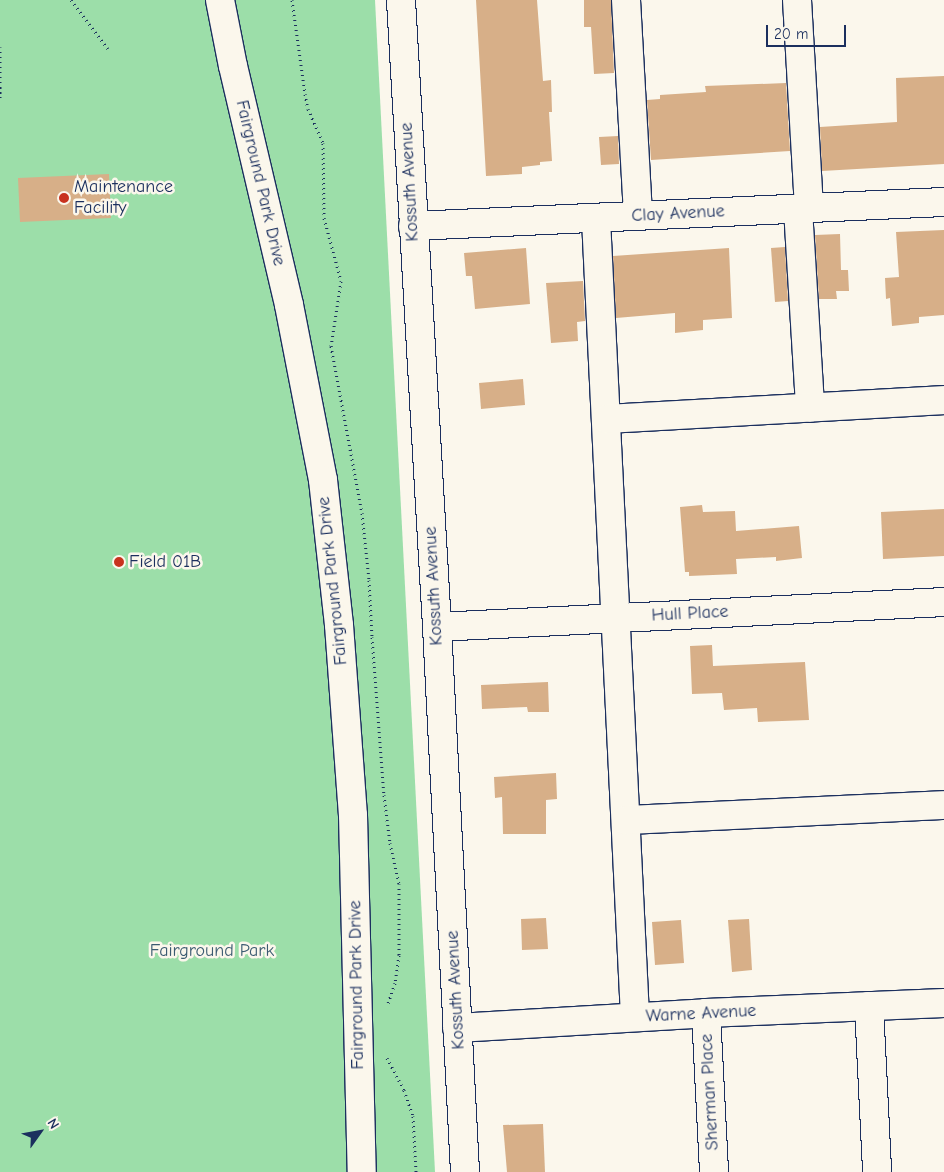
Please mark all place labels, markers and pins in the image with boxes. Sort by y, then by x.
place label: Maintenance Facility [74,177,173,220]
marker: Maintenance Facility [58,192,70,204]
place label: Field 01B [129,551,201,573]
marker: Field 01B [113,556,125,568]

